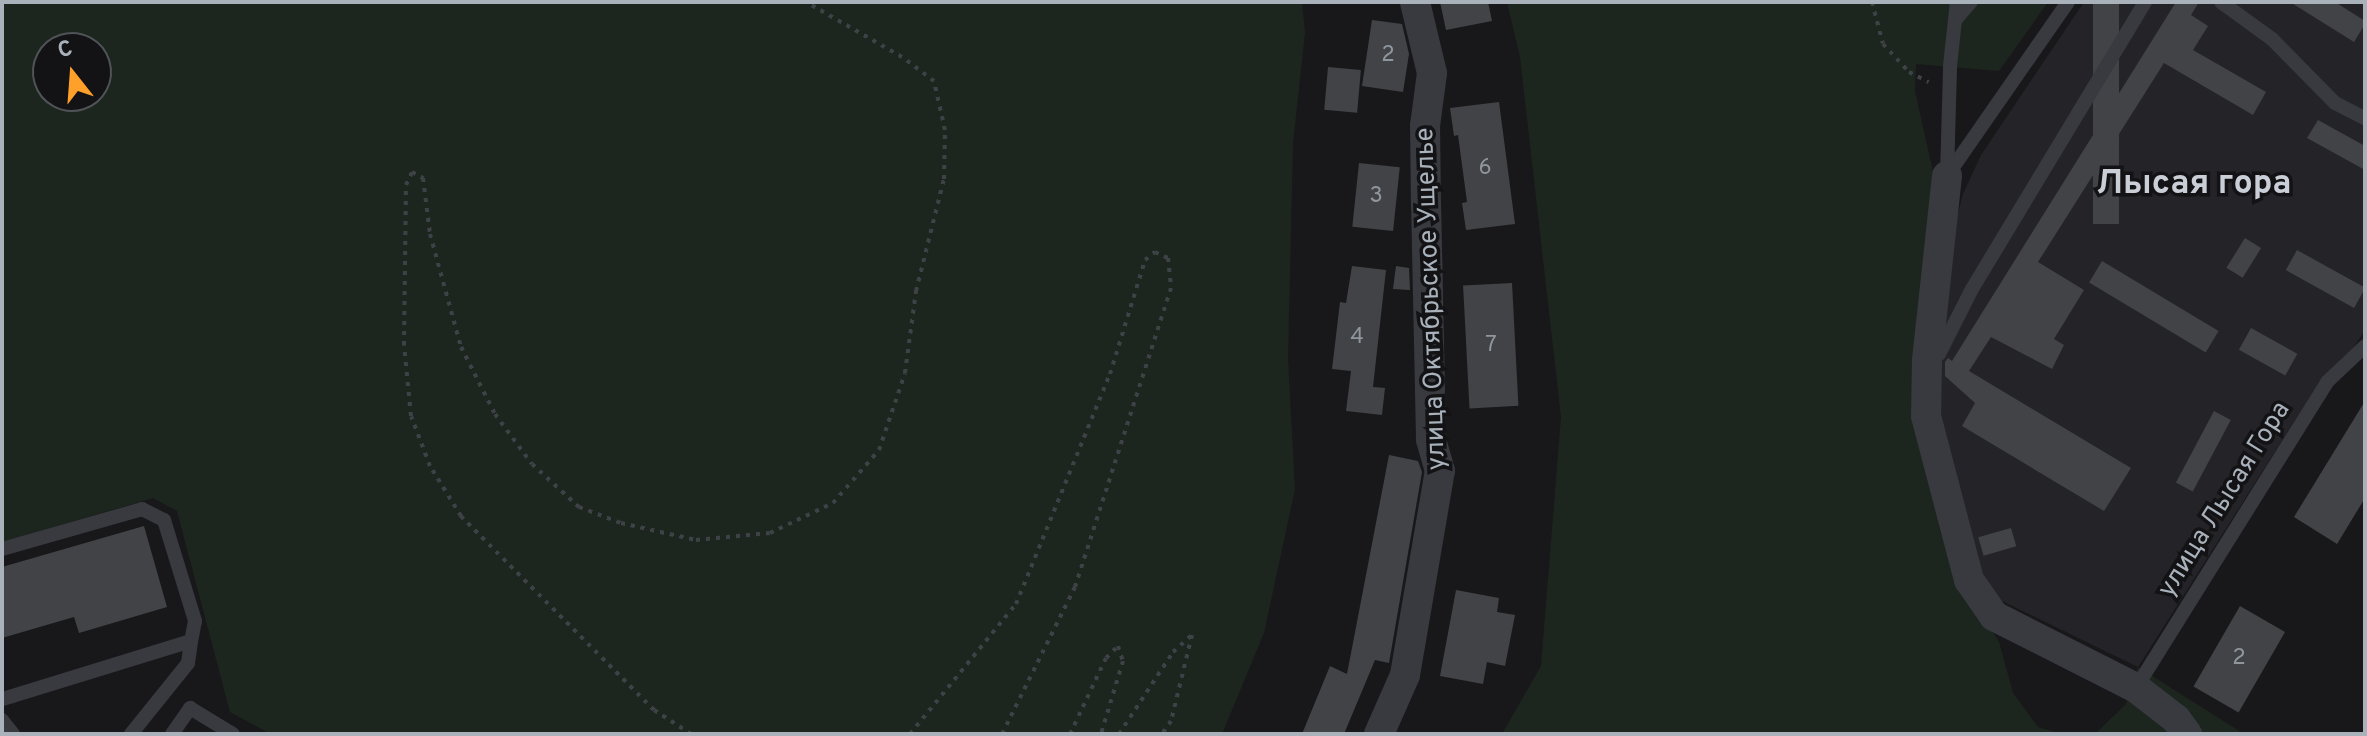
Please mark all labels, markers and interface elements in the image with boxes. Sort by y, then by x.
north arrow [32,32,112,112]
text: С [55,36,76,65]
house number: 2 [1381,43,1395,69]
street label: улица Октябрьское Ущелье [1410,127,1454,471]
house number: 6 [1478,156,1492,182]
district label: Лысая гора [2097,165,2291,205]
house number: 3 [1369,184,1383,210]
house number: 4 [1350,325,1364,351]
house number: 7 [1485,333,1497,359]
street label: улица Лысая Гора [2152,396,2298,604]
house number: 2 [2232,646,2246,672]

